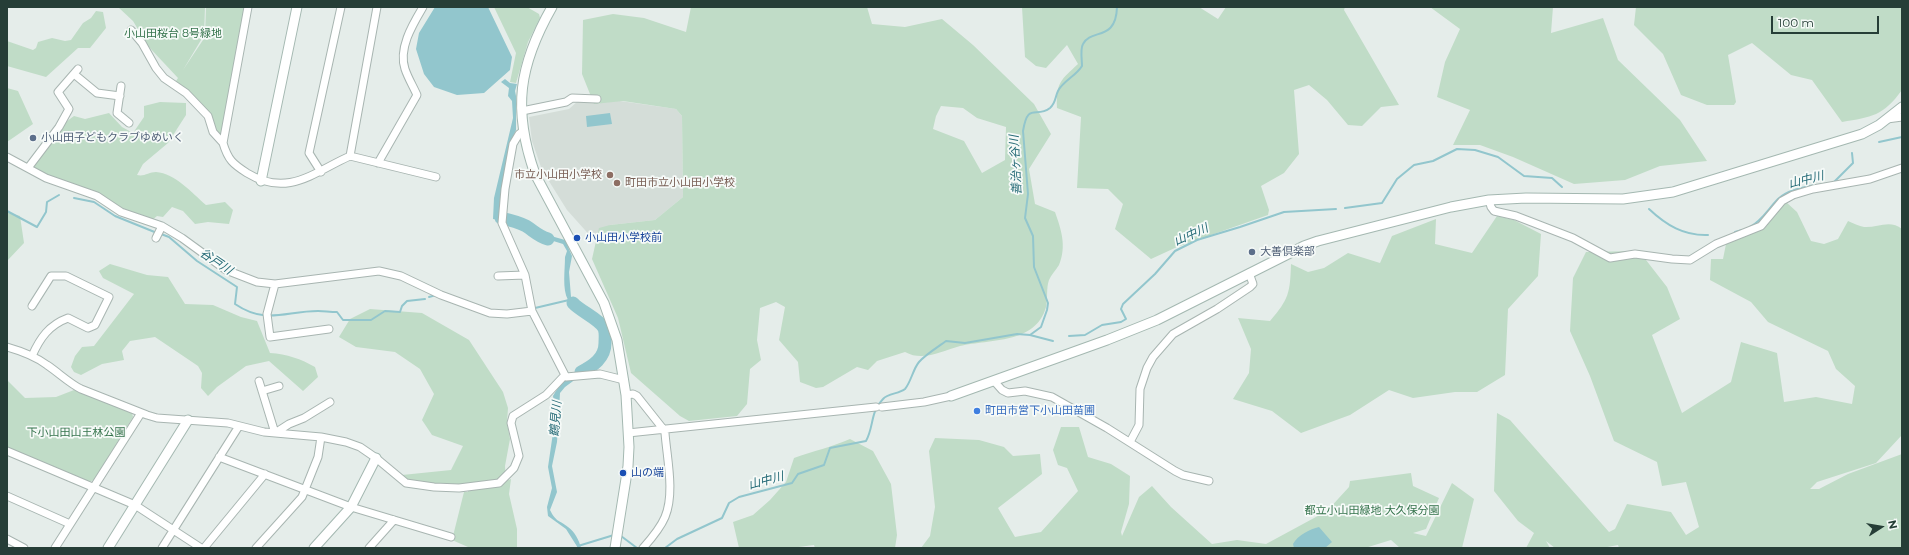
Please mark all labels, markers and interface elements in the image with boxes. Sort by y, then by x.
scale bar [1773,8,1881,34]
text: 100 m [1778,15,1814,30]
park label: 小山田桜台 8号緑地 [124,27,222,41]
place label: 小山田子どもクラブゆめいく [41,131,184,145]
marker: 小山田子どもクラブゆめいく [28,133,38,143]
water label: 善治ヶ谷川 [1007,135,1025,195]
place label: 市立小山田小学校 [514,168,602,182]
water label: 山中川 [1787,169,1825,191]
marker: 市立小山田小学校 [605,170,615,180]
place label: 町田市立小山田小学校 [625,176,735,190]
marker: 町田市立小山田小学校 [612,178,622,188]
water label: 山中川 [1172,221,1210,249]
place label: 小山田小学校前 [585,231,662,245]
marker: 小山田小学校前 [572,233,582,243]
place label: 大善倶楽部 [1260,245,1315,259]
water label: 谷戸川 [197,246,235,278]
marker: 大善倶楽部 [1247,247,1257,257]
water label: 鶴見川 [547,400,565,438]
place label: 町田市営下小山田苗圃 [985,404,1095,418]
marker: 町田市営下小山田苗圃 [972,406,982,416]
park label: 下小山田山王林公園 [27,426,125,440]
place label: 山の端 [631,466,664,480]
marker: 山の端 [618,468,628,478]
water label: 山中川 [747,469,785,493]
park label: 都立小山田緑地 大久保分園 [1305,504,1439,518]
north arrow [1861,507,1901,547]
text: N [1885,519,1901,530]

